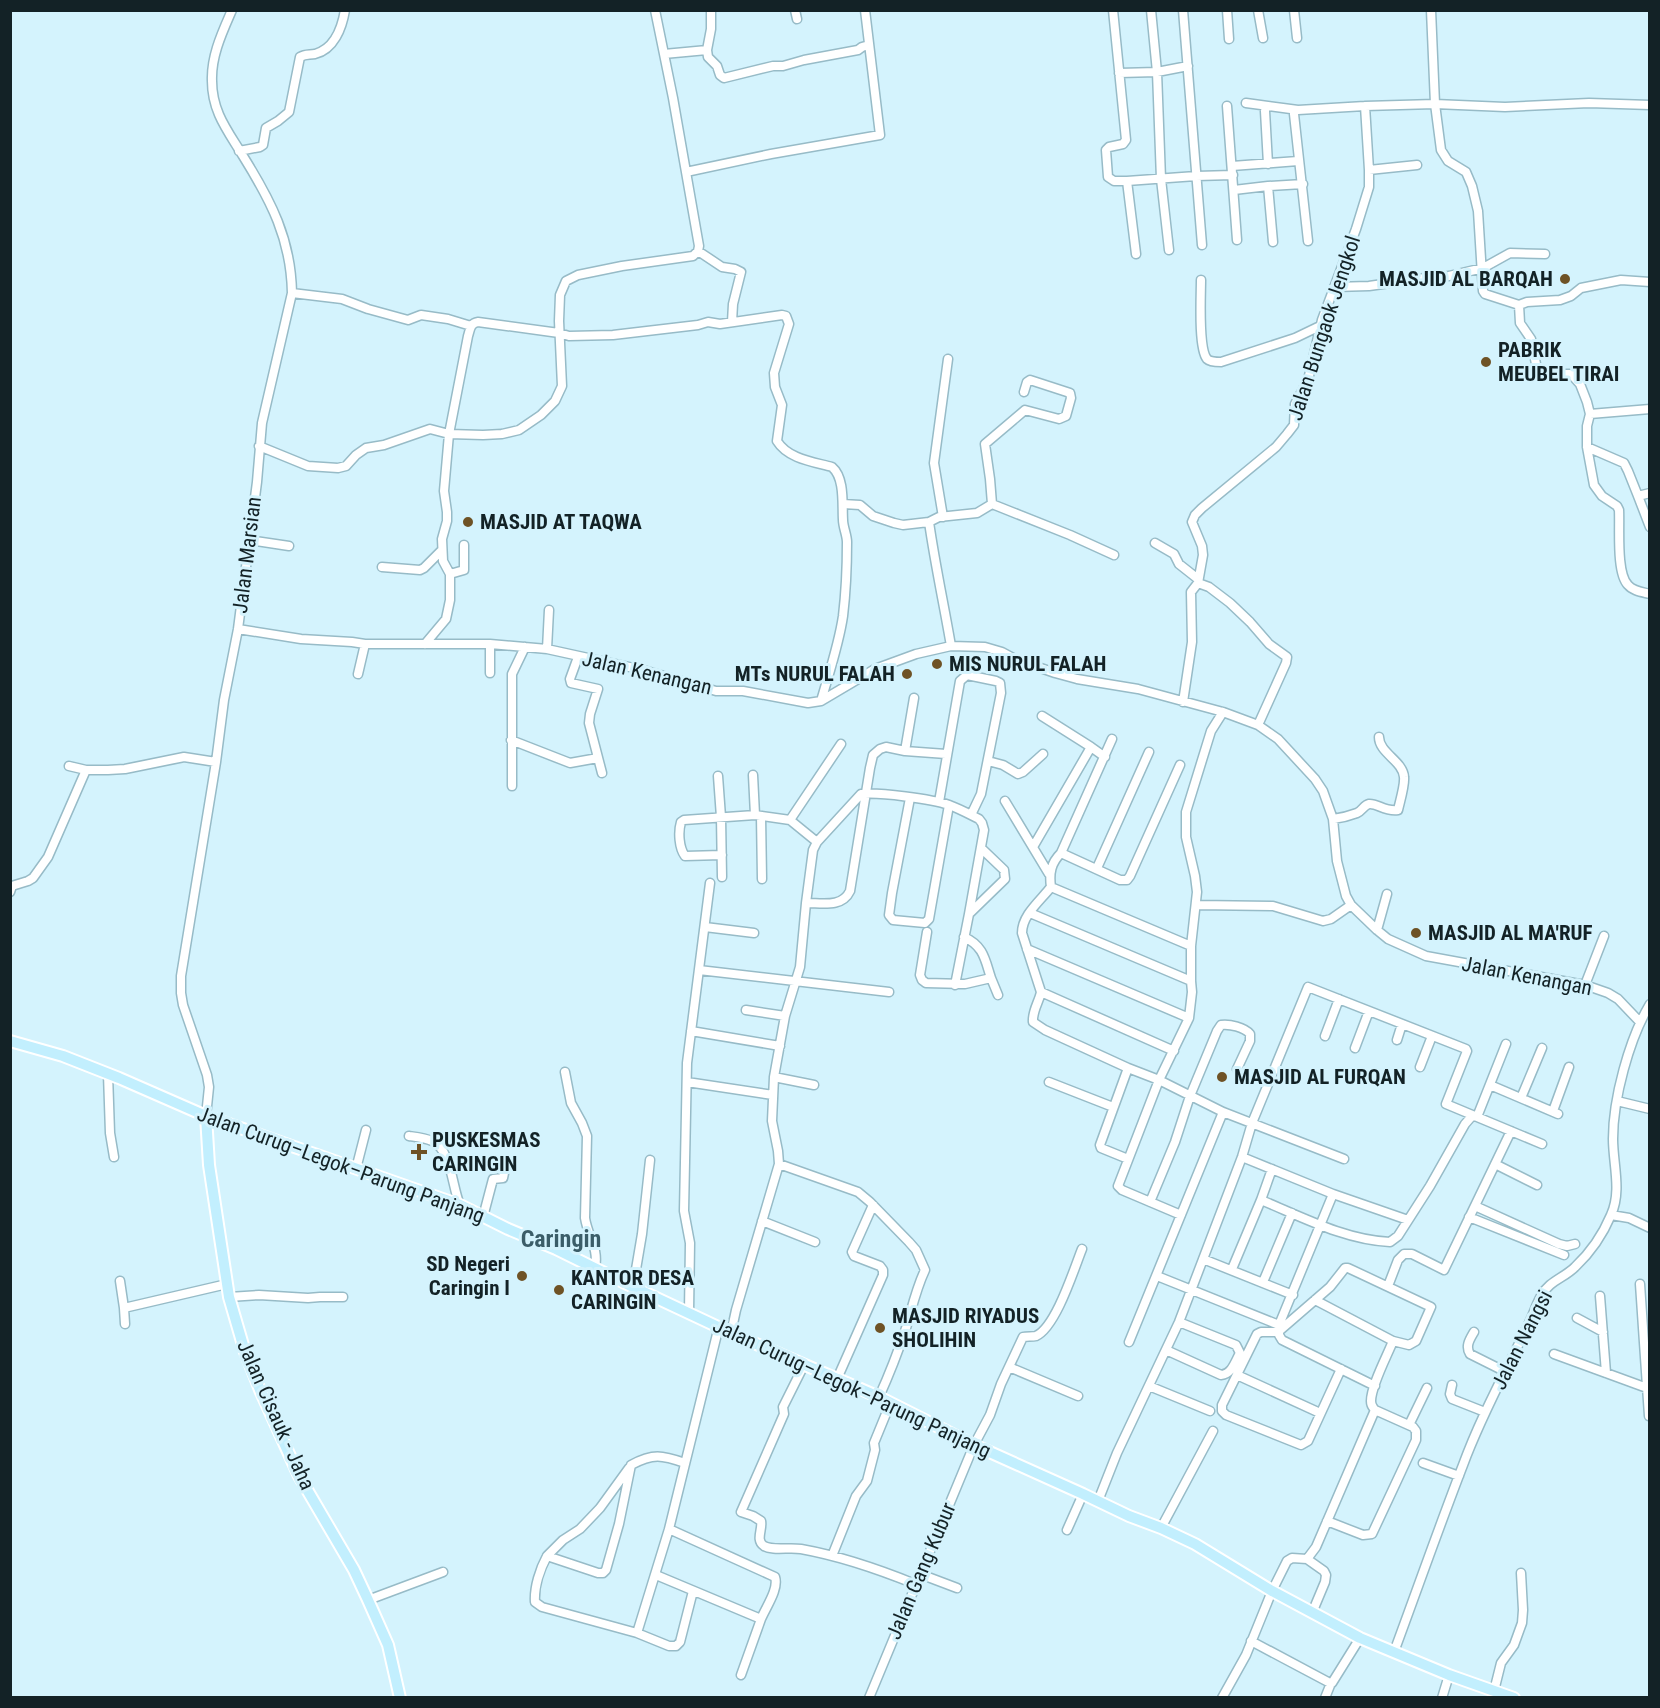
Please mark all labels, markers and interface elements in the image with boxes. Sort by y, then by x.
street label: Jalan Bungaok Jengkol [1283,233,1365,423]
place label: MASJID AL BARQAH [1379,267,1553,291]
marker: MASJID AL BARQAH [1558,272,1572,286]
place label: PABRIK MEUBEL TIRAI [1498,338,1619,386]
marker: PABRIK MEUBEL TIRAI [1479,355,1493,369]
street label: Jalan Marsian [228,495,266,615]
place label: MASJID AT TAQWA [480,510,642,534]
marker: MASJID AT TAQWA [461,515,475,529]
street label: Jalan Kenangan [580,646,714,700]
place label: MIS NURUL FALAH [949,652,1106,676]
marker: MIS NURUL FALAH [930,657,944,671]
place label: MTs NURUL FALAH [735,662,895,686]
marker: MTs NURUL FALAH [900,667,914,681]
place label: MASJID AL MA'RUF [1428,921,1593,945]
marker: MASJID AL MA'RUF [1409,926,1423,940]
street label: Jalan Kenangan [1460,952,1594,1000]
place label: MASJID AL FURQAN [1234,1065,1406,1089]
marker: MASJID AL FURQAN [1215,1070,1229,1084]
street label: Jalan Curug–Legok–Parung Panjang [194,1102,488,1228]
place label: PUSKESMAS CARINGIN [432,1128,541,1176]
marker: PUSKESMAS CARINGIN [410,1143,428,1161]
district label: Caringin [521,1225,601,1253]
place label: SD Negeri Caringin I [426,1252,510,1300]
place label: KANTOR DESA CARINGIN [571,1266,694,1314]
marker: SD Negeri Caringin I [515,1269,529,1283]
marker: KANTOR DESA CARINGIN [552,1283,566,1297]
street label: Jalan Nangsi [1487,1286,1557,1394]
place label: MASJID RIYADUS SHOLIHIN [892,1304,1039,1352]
street label: Jalan Curug–Legok–Parung Panjang [709,1313,995,1463]
marker: MASJID RIYADUS SHOLIHIN [873,1321,887,1335]
street label: Jalan Cisauk - Jaha [232,1336,320,1494]
street label: Jalan Gang Kubur [881,1499,961,1643]

